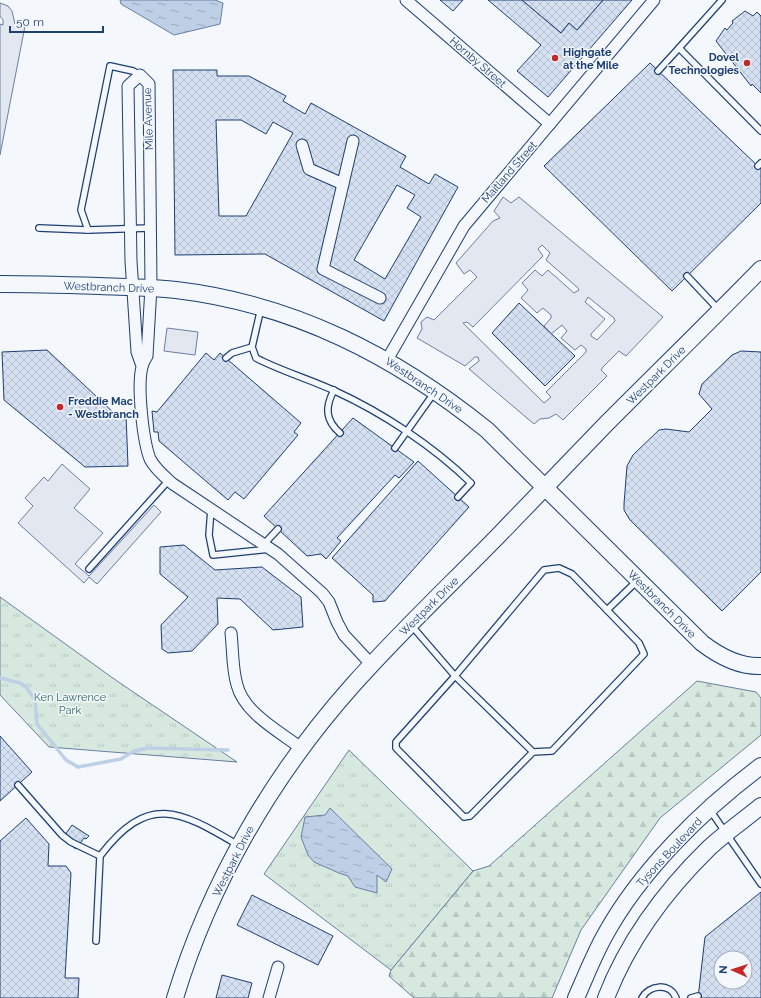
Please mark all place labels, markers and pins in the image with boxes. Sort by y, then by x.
place label: Highgate at the Mile [563,46,619,72]
place label: Dovel Technologies [669,51,740,77]
marker: Highgate at the Mile [550,53,560,63]
marker: Dovel Technologies [742,58,752,68]
place label: Freddie Mac - Westbranch [68,395,139,421]
marker: Freddie Mac - Westbranch [55,402,65,412]

